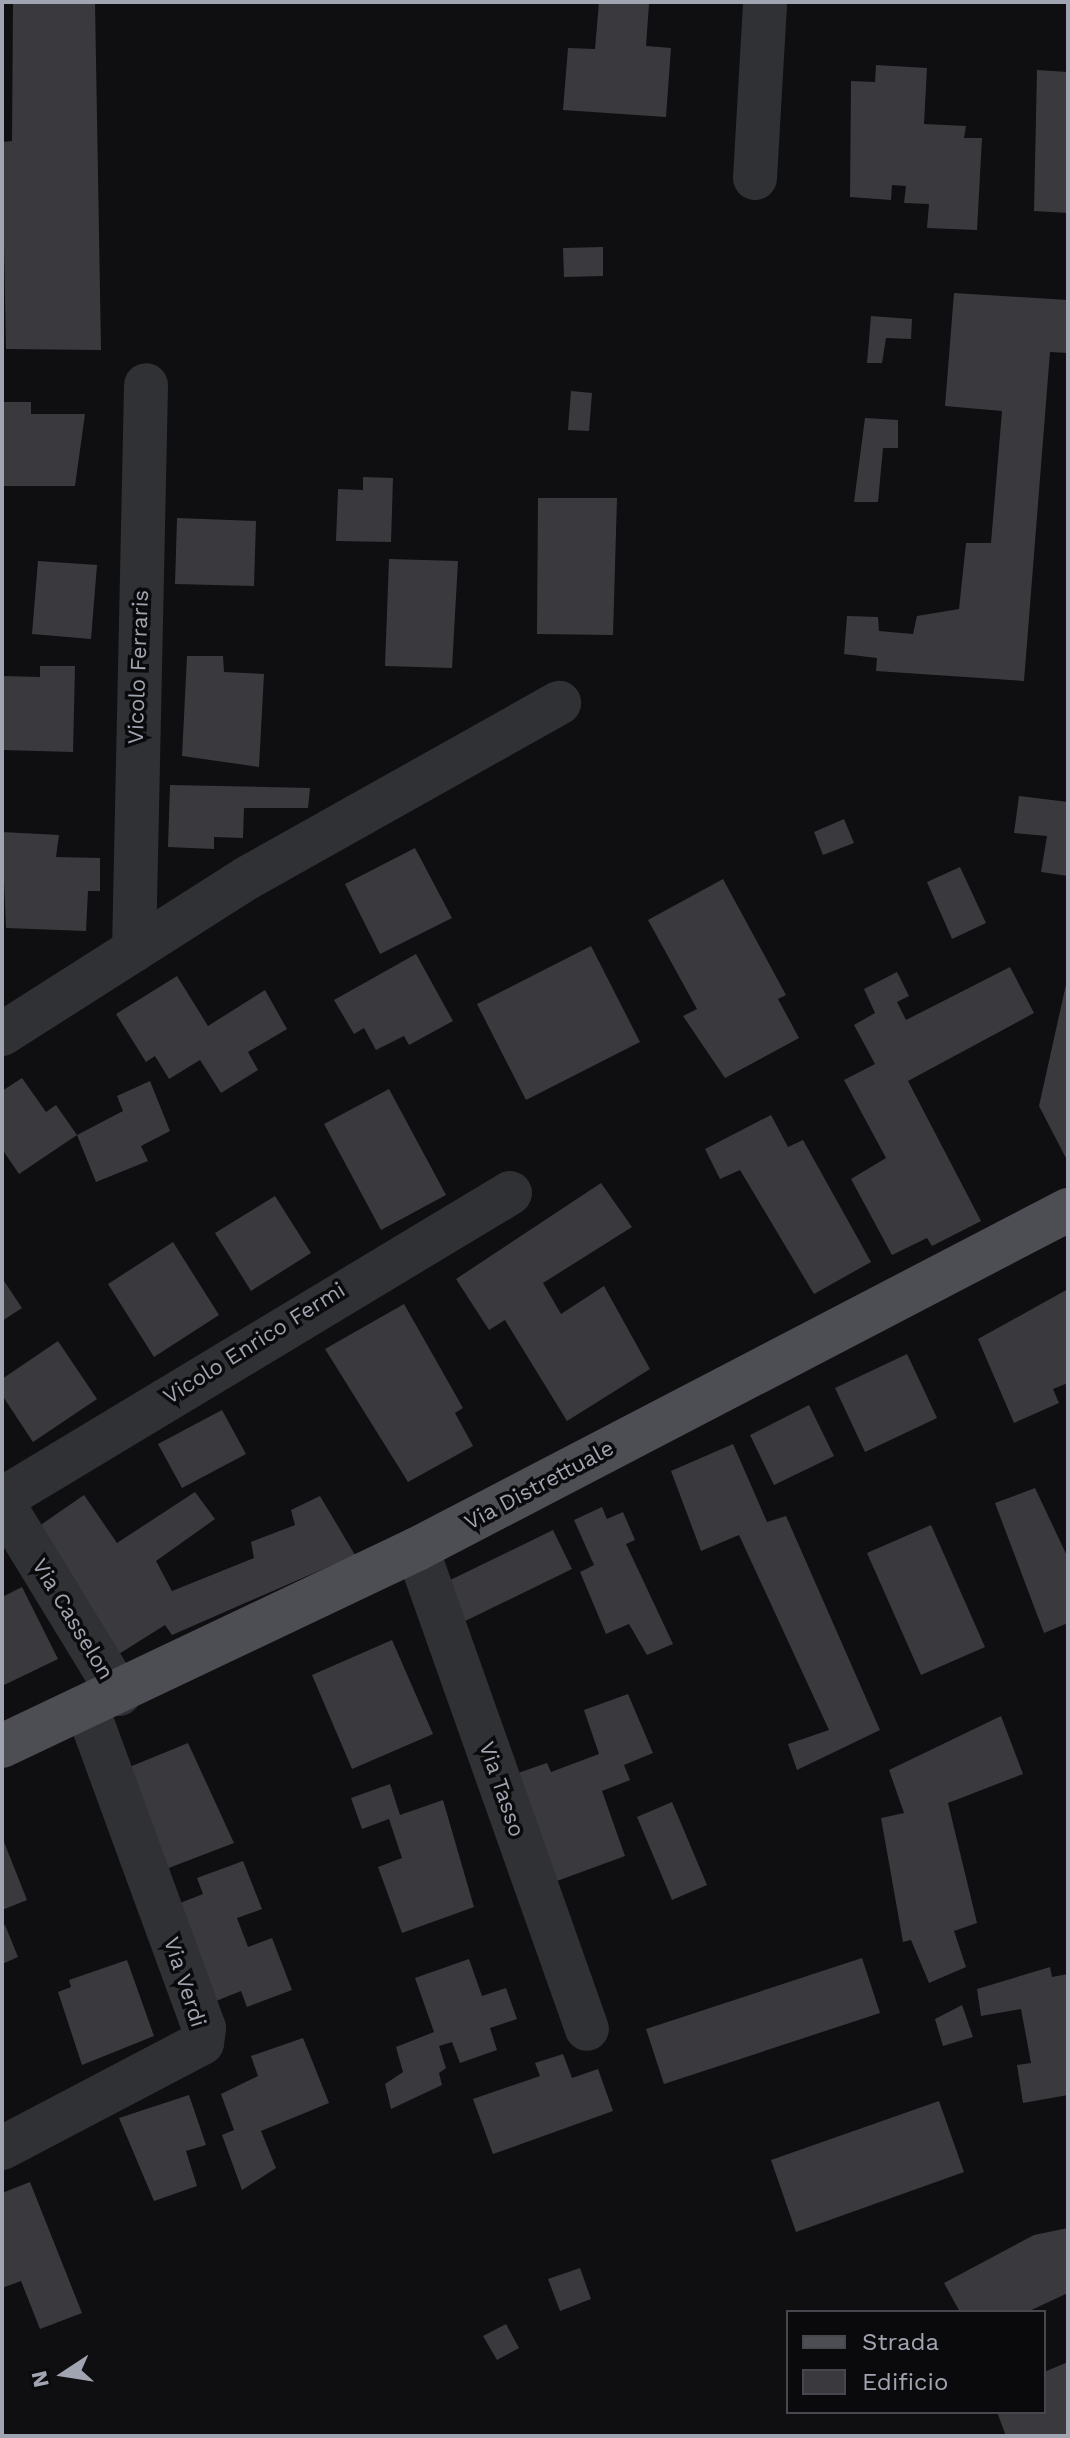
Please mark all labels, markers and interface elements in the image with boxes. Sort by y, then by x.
street label: Vicolo Ferraris [122,589,154,745]
street label: Vicolo Enrico Fermi [158,1276,350,1410]
street label: Via Distrettuale [460,1434,618,1536]
street label: Via Casselon [26,1553,120,1685]
street label: Via Tasso [473,1737,531,1841]
street label: Via Verdi [158,1933,212,2031]
legend [786,2310,1046,2414]
text: Strada [862,2328,939,2356]
north arrow [24,2334,104,2414]
text: Edificio [862,2368,948,2396]
text: N [26,2369,54,2390]

